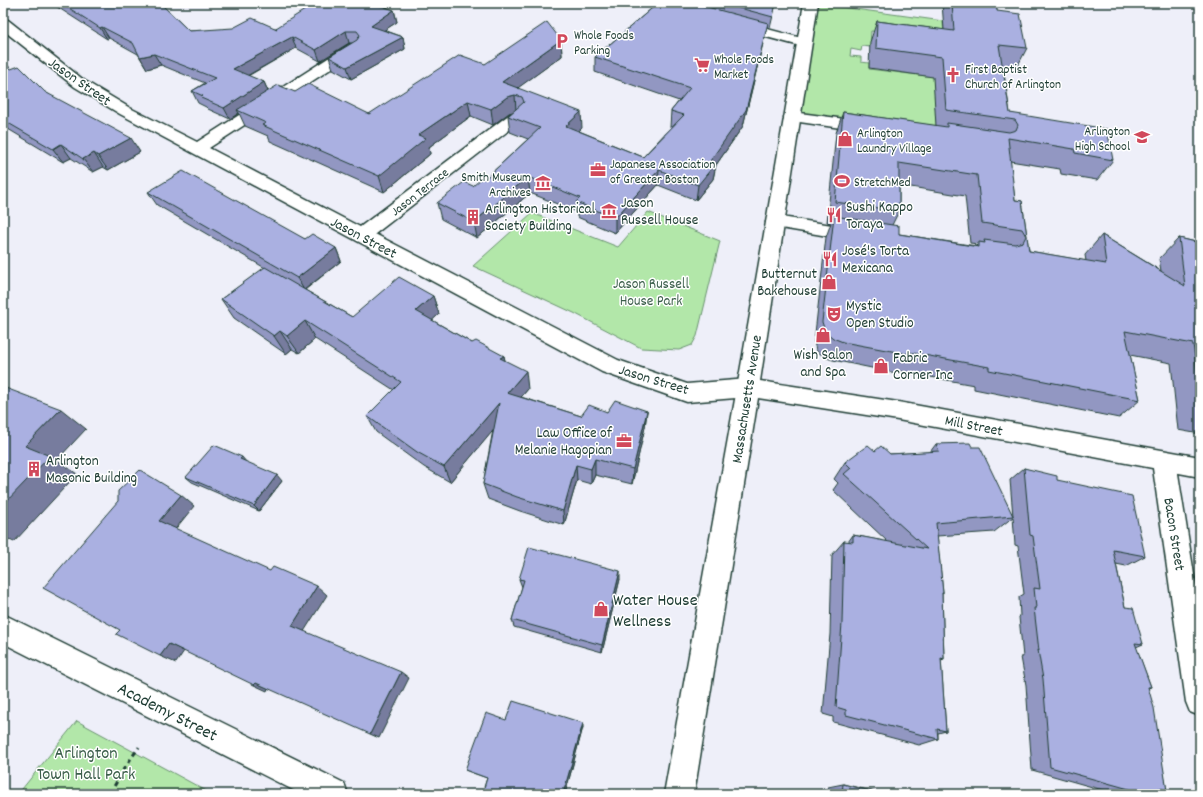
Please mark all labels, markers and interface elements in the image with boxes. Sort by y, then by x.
place label: Whole Foods Parking [574,27,634,61]
parking icon: Whole Foods Parking [553,32,571,50]
place label: Whole Foods Market [714,51,774,85]
street label: Jason Street [43,53,115,113]
supermarket icon: Whole Foods Market [693,56,711,74]
place label: First Baptist Church of Arlington [965,61,1061,95]
church icon: First Baptist Church of Arlington [944,66,962,84]
place label: Arlington High School [1075,123,1130,157]
place label: Arlington Laundry Village [857,125,932,159]
school or university icon: Arlington High School [1133,128,1151,146]
shop icon: Arlington Laundry Village [836,130,854,148]
place label: Japanese Association of Greater Boston [610,156,715,190]
office icon: Japanese Association of Greater Boston [589,161,607,179]
street label: Jason Terrace [388,164,454,222]
place label: Smith Museum Archives [461,169,531,203]
sports icon: StretchMed [833,172,851,190]
museum icon: Smith Museum Archives [534,174,552,192]
place label: StretchMed [854,174,911,193]
place label: Jason Russell House [621,193,699,232]
place label: Sushi Kappo Toraya [846,197,913,236]
place label: Arlington Historical Society Building [485,199,595,238]
museum icon: Jason Russell House [600,202,618,220]
restaurant icon: Sushi Kappo Toraya [825,206,843,224]
building icon: Arlington Historical Society Building [464,208,482,226]
street label: Jason Street [326,212,401,266]
place label: José's Torta Mexicana [842,241,910,280]
restaurant icon: José's Torta Mexicana [821,250,839,268]
place label: Butternut Bakehouse [757,264,817,303]
shop icon: Butternut Bakehouse [820,273,838,291]
park label: Jason Russell House Park [613,274,689,313]
place label: Mystic Open Studio [846,296,914,335]
theatre icon: Mystic Open Studio [825,305,843,323]
shop icon: Wish Salon and Spa [814,326,832,344]
street label: Massachusetts Avenue [727,333,769,465]
place label: Wish Salon and Spa [794,345,852,384]
place label: Fabric Corner Inc [893,348,953,387]
shop icon: Fabric Corner Inc [872,357,890,375]
street label: Jason Street [616,360,692,402]
street label: Mill Street [943,411,1005,443]
place label: Law Office of Melanie Hagopian [515,423,613,462]
office icon: Law Office of Melanie Hagopian [615,432,633,450]
place label: Arlington Masonic Building [46,451,137,490]
building icon: Arlington Masonic Building [25,460,43,478]
street label: Bacon Street [1156,496,1190,573]
place label: Water House Wellness [613,589,698,635]
shop icon: Water House Wellness [592,600,610,618]
street label: Academy Street [112,677,222,749]
park label: Arlington Town Hall Park [37,742,135,788]

